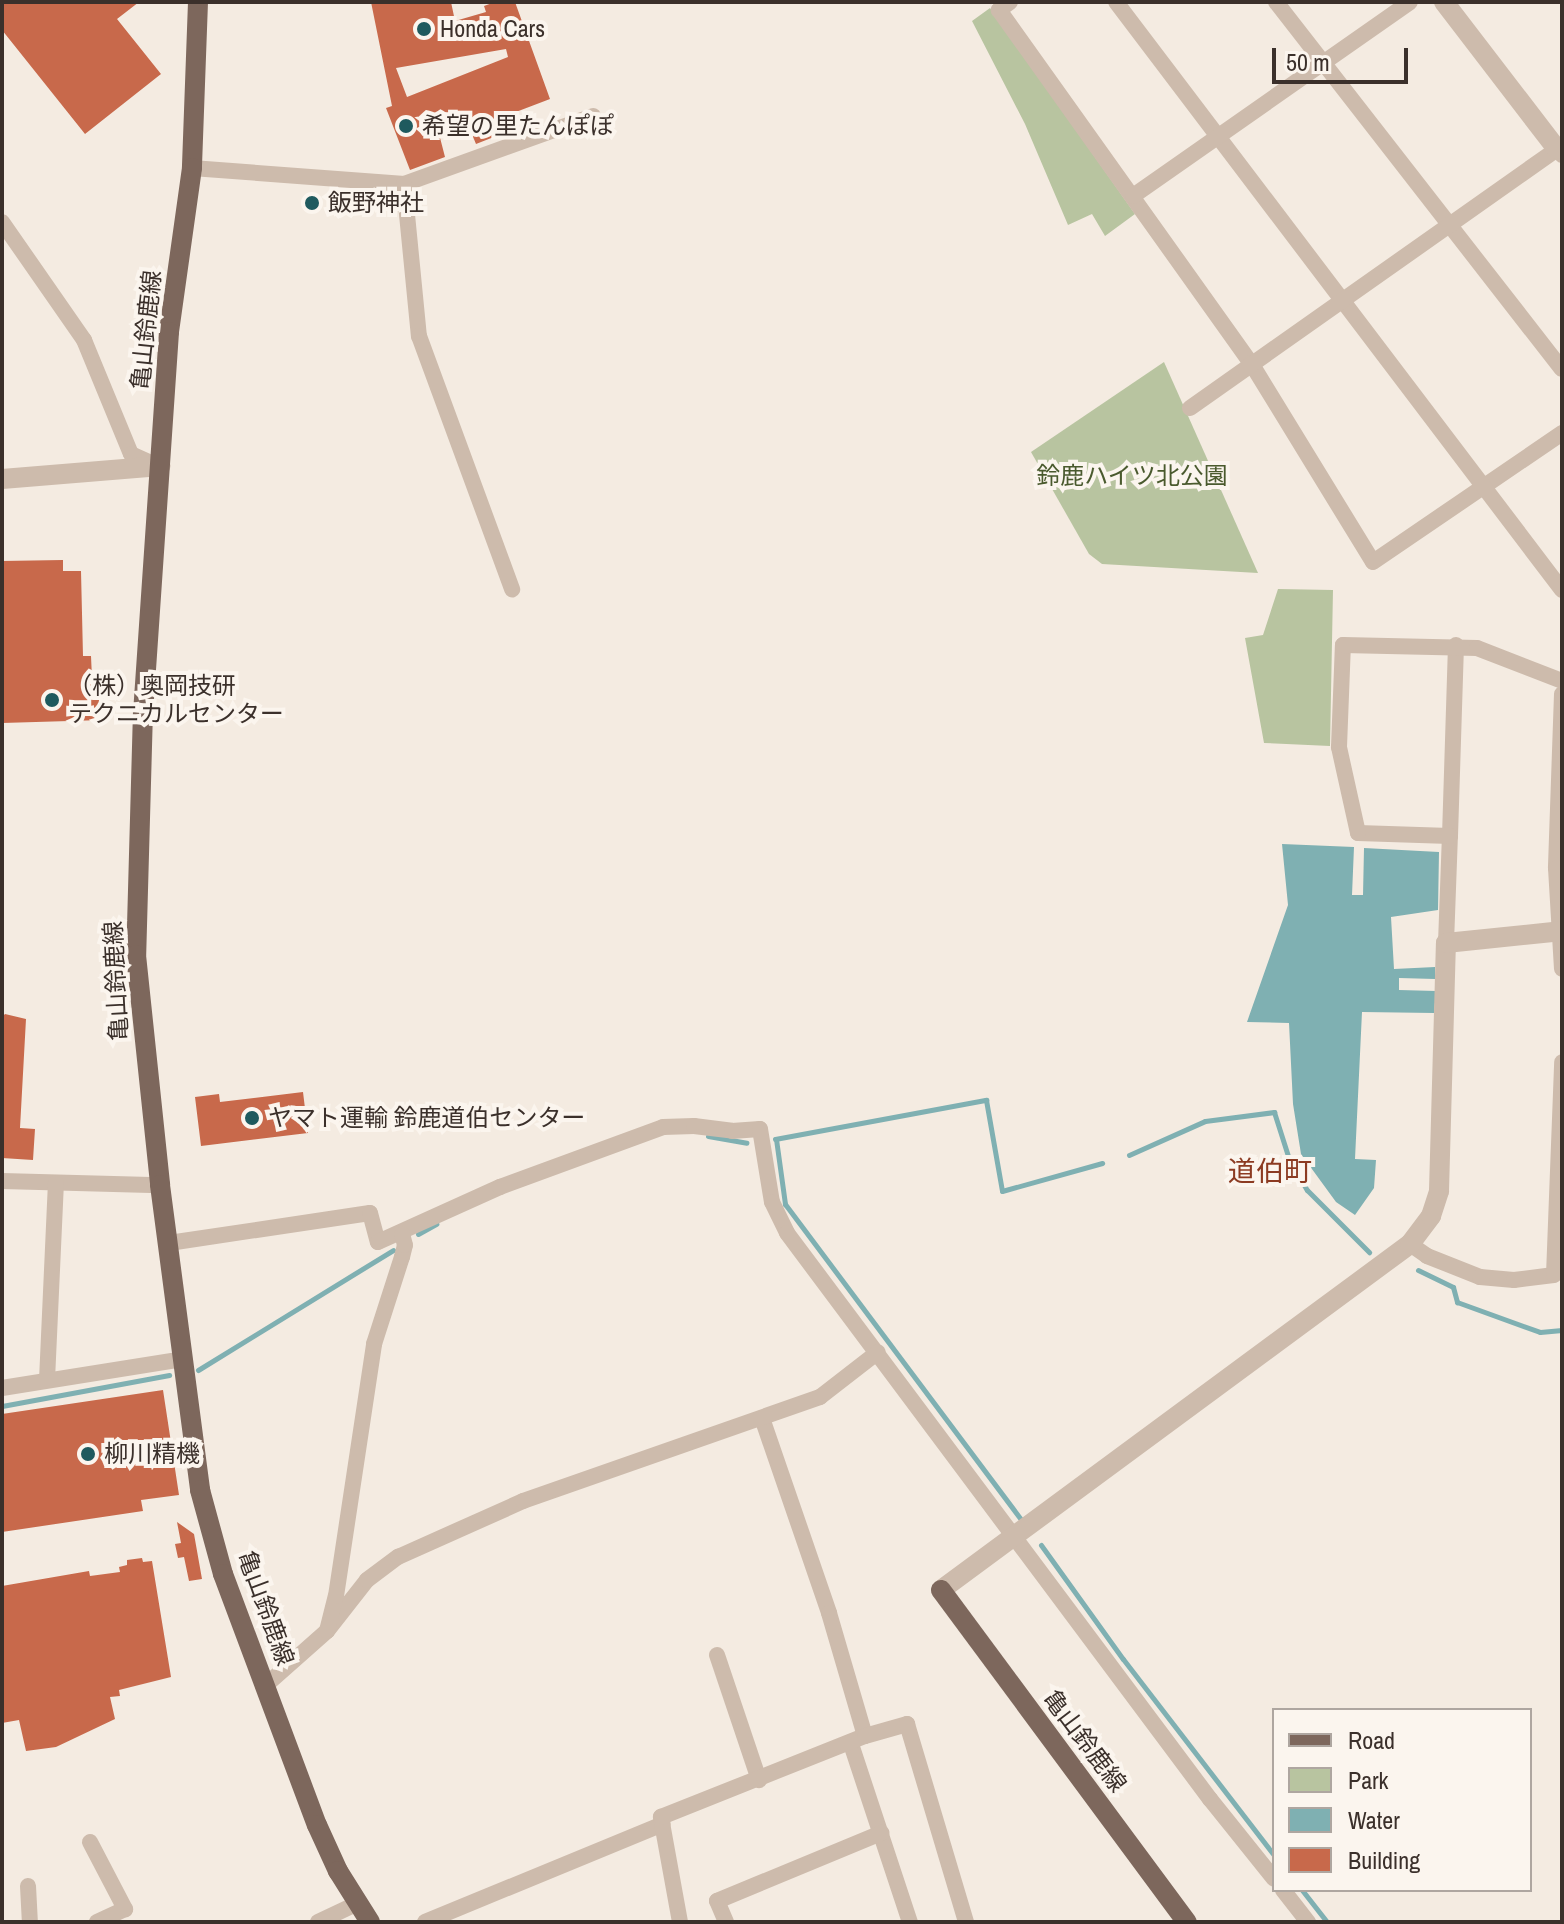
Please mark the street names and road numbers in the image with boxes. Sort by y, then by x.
street label: 亀山鈴鹿線 [125,269,167,391]
street label: 亀山鈴鹿線 [98,920,134,1042]
street label: 亀山鈴鹿線 [232,1547,300,1669]
street label: 亀山鈴鹿線 [1037,1684,1133,1798]

